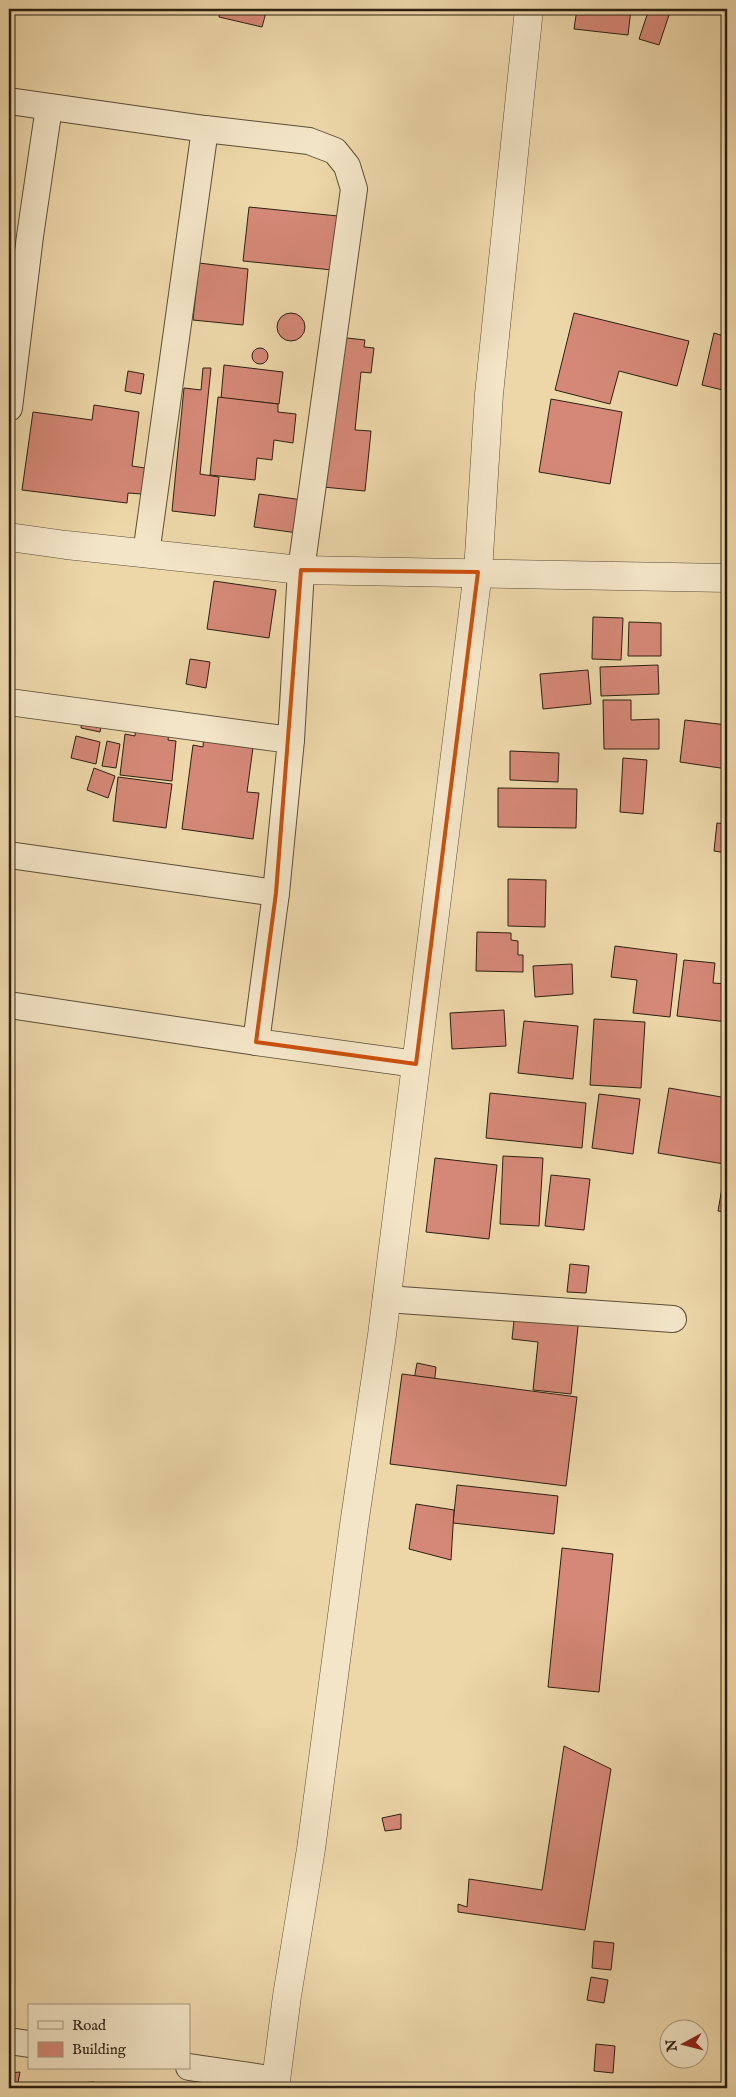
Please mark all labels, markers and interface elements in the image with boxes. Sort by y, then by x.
legend [28,2004,190,2070]
text: Road [72,2016,107,2035]
north arrow [658,2020,708,2070]
text: N [662,2038,682,2054]
text: Building [72,2040,127,2059]

